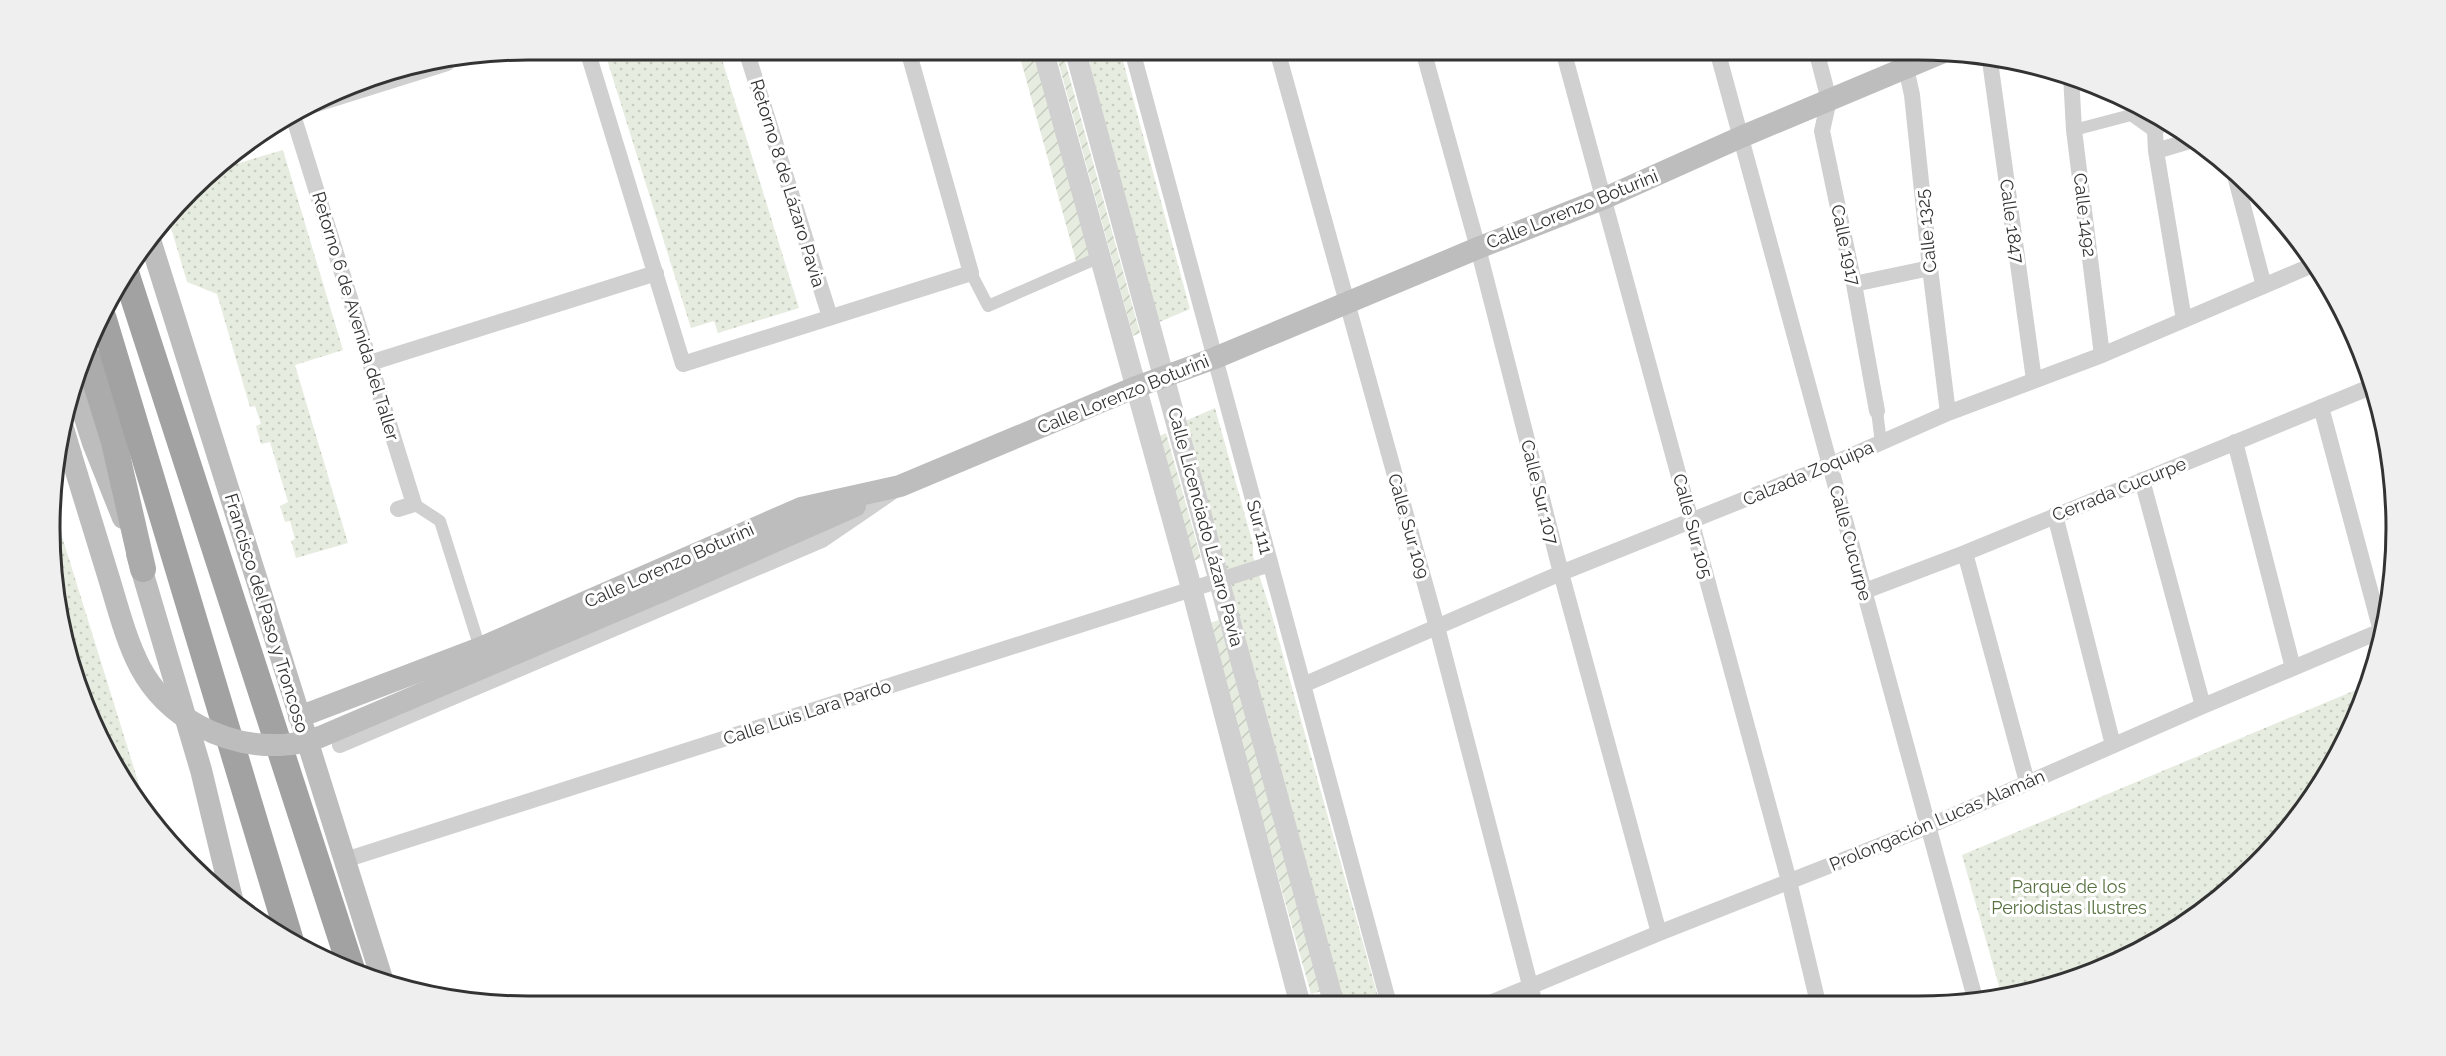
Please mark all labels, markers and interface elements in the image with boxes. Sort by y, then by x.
street label: Retorno 8 de Lázaro Pavia [746,76,830,290]
street label: Calle Lorenzo Boturini [1483,165,1661,253]
street label: Calle 1492 [2069,172,2101,258]
street label: Calle 1847 [1996,178,2028,265]
street label: Calle 1325 [1911,188,1941,274]
street label: Retorno 6 de Avenida del Taller [308,189,404,444]
street label: Calle 1917 [1827,202,1865,288]
street label: Calle Lorenzo Boturini [1034,350,1212,438]
street label: Calle Licenciado Lázaro Pavia [1164,405,1248,649]
street label: Calzada Zoquipa [1740,436,1876,510]
street label: Calle Sur 107 [1517,437,1563,547]
street label: Cerrada Cucurpe [2049,452,2189,525]
street label: Calle Sur 109 [1384,471,1434,581]
street label: Calle Sur 105 [1669,471,1717,581]
street label: Calle Cucurpe [1825,483,1877,603]
street label: Francisco del Paso y Troncoso [221,491,314,735]
street label: Sur 111 [1243,498,1277,557]
street label: Calle Lorenzo Boturini [581,518,757,612]
street label: Calle Luis Lara Pardo [720,675,894,749]
street label: Prolongación Lucas Alamán [1826,765,2048,875]
park label: Parque de los Periodistas Ilustres [1991,876,2147,918]

